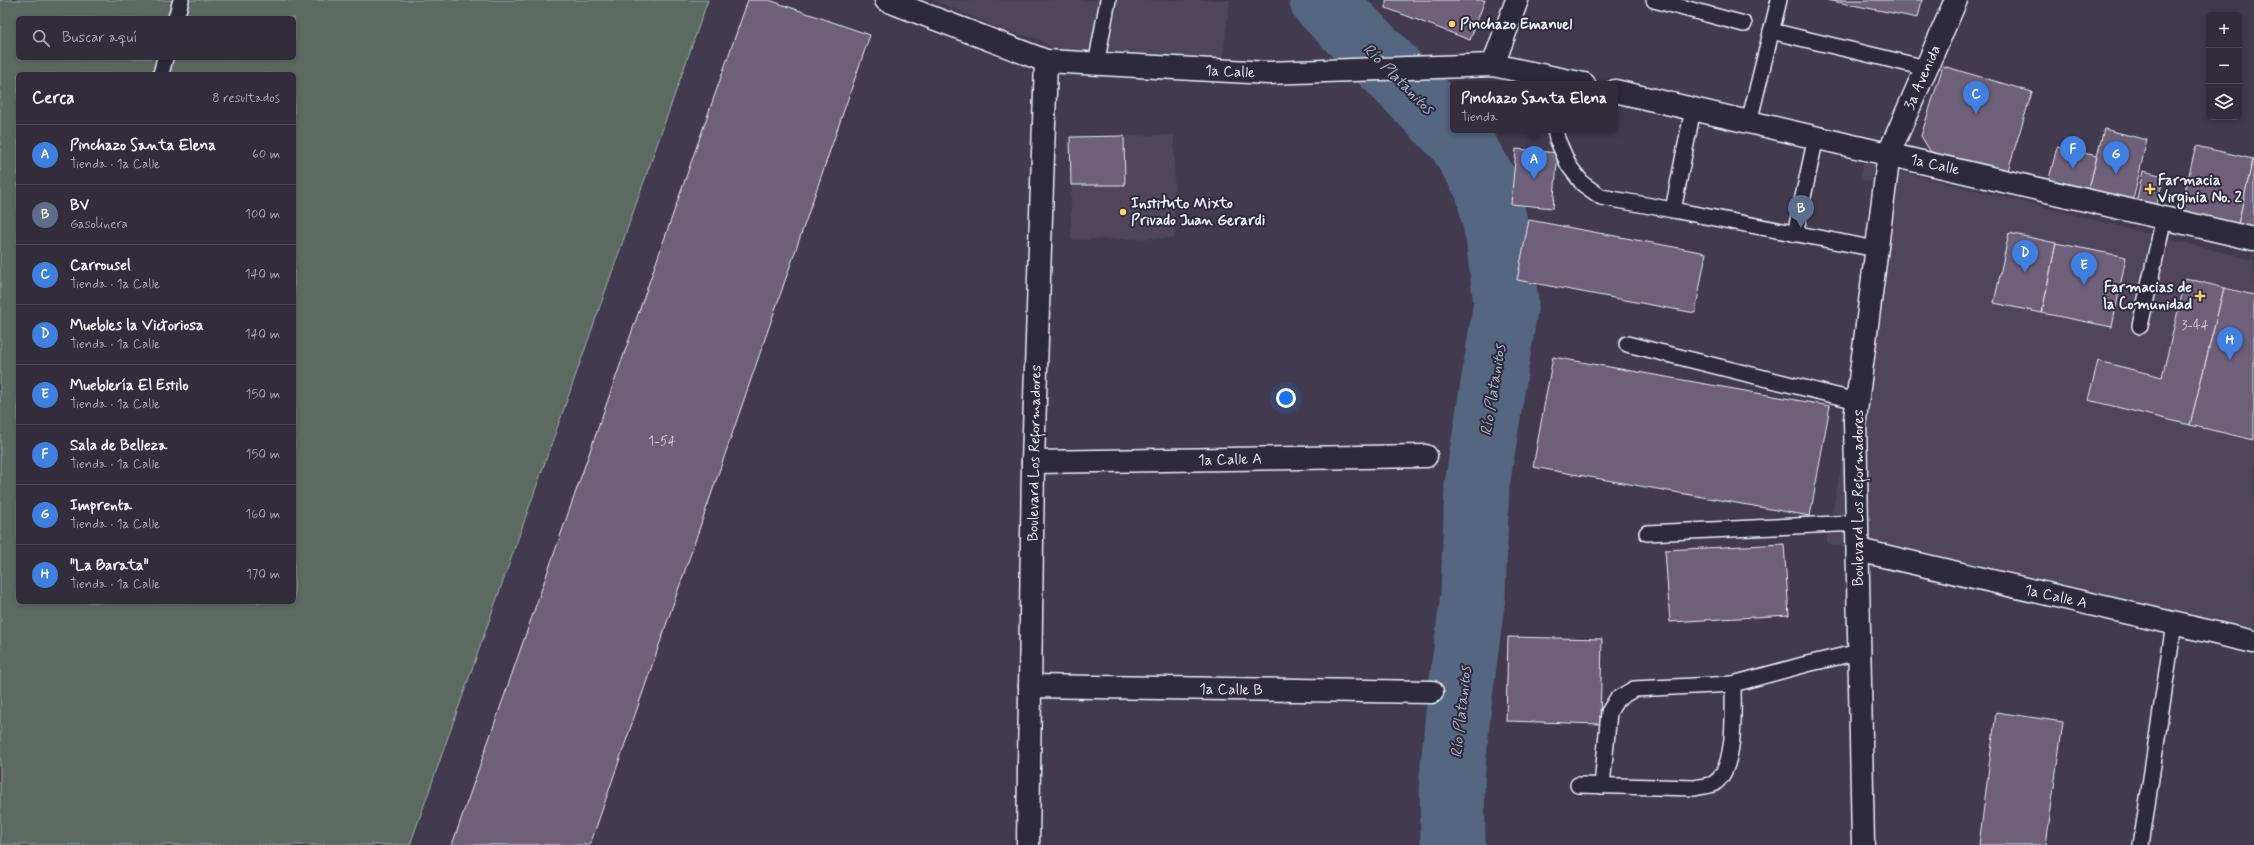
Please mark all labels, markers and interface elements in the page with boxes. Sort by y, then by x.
map controls [2206,12,2242,120]
button: + [2206,12,2242,48]
place label: Pinchazo Emanuel [1460,15,1572,35]
search box [16,16,296,60]
marker: Pinchazo Emanuel [1447,19,1457,29]
icon: search [30,27,52,49]
text: Buscar aquí [62,28,137,48]
water label: Río Platanitos [1358,39,1439,120]
street label: 3a Avenida [1900,42,1946,113]
button: − [2206,48,2242,84]
street label: 1a Calle [1204,61,1256,83]
popup [1450,81,1618,133]
pin: C [1963,81,1989,114]
button: layers [2206,84,2242,120]
text: Cerca [32,87,75,109]
text: Pinchazo Santa Elena [1461,89,1607,109]
text: 8 resultados [212,90,280,107]
text: Tienda [1461,109,1498,126]
text: Pinchazo Santa Elena [70,136,216,156]
pin: F [2060,136,2086,169]
pin: G [2103,141,2129,174]
text: A [41,146,49,163]
text: 60 m [252,146,280,163]
pin: A [1521,146,1547,179]
street label: 1a Calle [1908,150,1961,180]
text: Tienda · 1a Calle [70,156,160,173]
place label: Farmacia Virginia No. 2 [2158,171,2242,210]
marker: Farmacia Virginia No. 2 [2145,184,2155,194]
place label: Instituto Mixto Privado Juan Gerardi [1131,194,1265,231]
pin: B [1788,195,1814,228]
text: BV [70,196,89,216]
text: B [41,206,49,223]
text: 100 m [245,206,280,223]
marker: Instituto Mixto Privado Juan Gerardi [1118,207,1128,217]
text: Gasolinera [70,216,128,233]
pin: D [2012,240,2038,273]
pin: E [2071,252,2097,285]
text: Carrousel [70,256,131,276]
text: C [40,266,50,283]
text: 140 m [245,266,280,283]
text: Tienda · 1a Calle [70,276,160,293]
place label: Farmacias de la Comunidad [2103,278,2192,315]
marker: Farmacias de la Comunidad [2195,291,2205,301]
text: Muebles la Victoriosa [70,316,204,336]
house number: 3-44 [2181,317,2209,334]
text: D [41,326,49,343]
text: 140 m [245,326,280,343]
pin: H [2217,327,2243,360]
text: Tienda · 1a Calle [70,336,160,353]
water label: Río Platanitos [1476,342,1511,437]
street label: Boulevard Los Reformadores [1023,364,1049,542]
text: Mueblería El Estilo [70,376,189,396]
text: E [41,386,49,403]
text: 150 m [246,386,280,403]
your location [1276,388,1296,408]
text: Tienda · 1a Calle [70,396,160,413]
street label: Boulevard Los Reformadores [1849,409,1871,586]
house number: 1-54 [648,433,676,450]
text: Sala de Belleza [70,436,167,456]
text: F [42,446,48,463]
text: 150 m [246,446,280,463]
street label: 1a Calle A [1198,449,1262,471]
text: Tienda · 1a Calle [70,456,160,473]
text: Imprenta [70,496,132,516]
text: G [41,506,49,523]
text: 160 m [245,506,280,523]
text: Tienda · 1a Calle [70,516,160,533]
text: "La Barata" [70,556,149,576]
text: H [41,566,49,583]
text: 170 m [246,566,280,583]
text: Tienda · 1a Calle [70,576,160,593]
street label: 1a Calle A [2022,580,2089,614]
water label: Río Platanitos [1446,664,1477,759]
street label: 1a Calle B [1199,679,1263,701]

